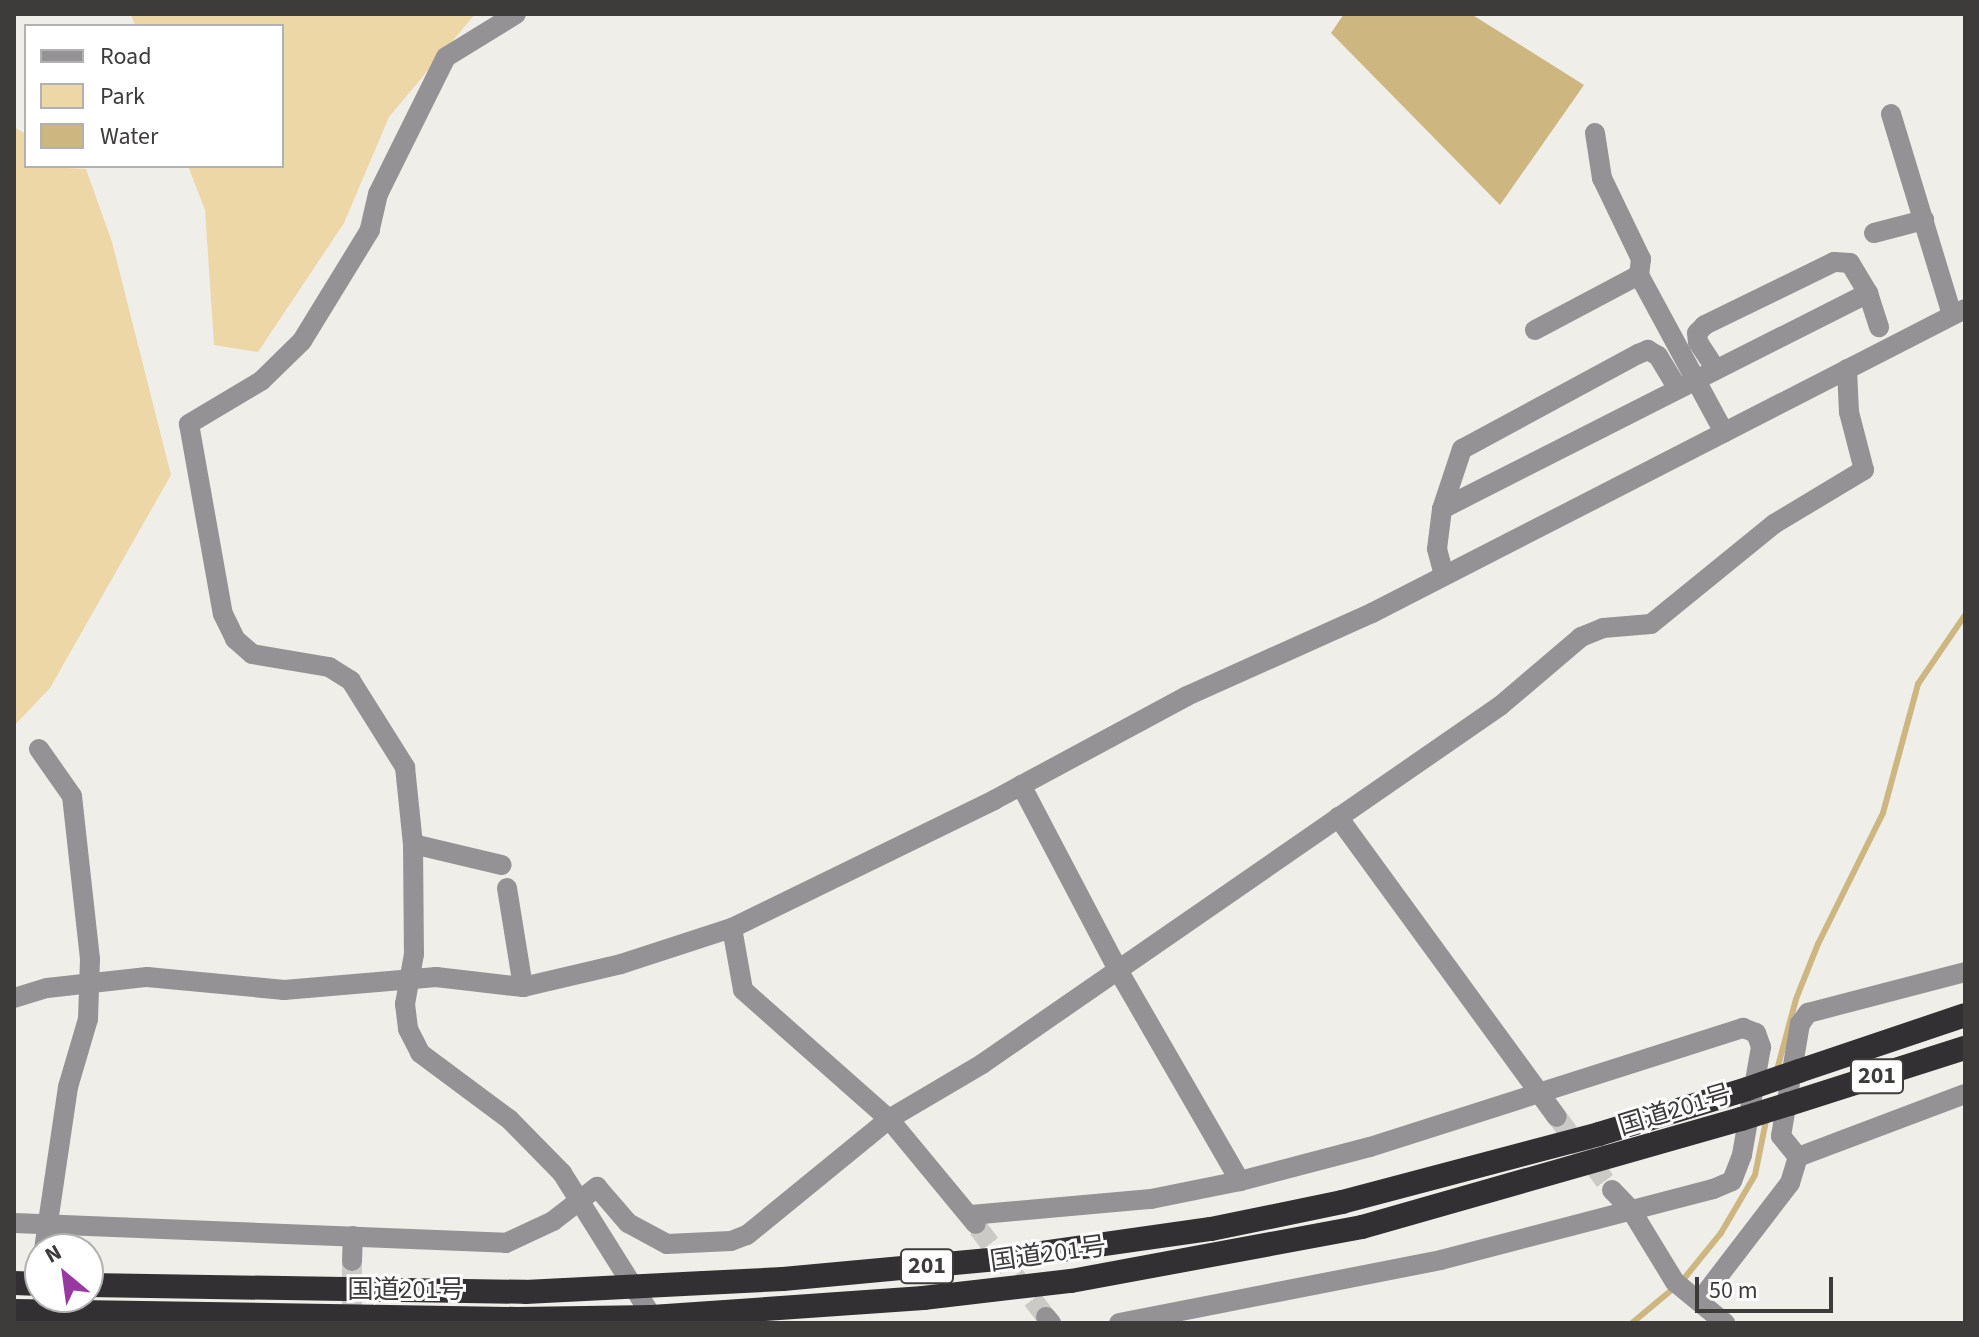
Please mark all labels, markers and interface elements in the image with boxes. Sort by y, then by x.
legend [24,24,284,168]
text: Road [100,39,152,74]
text: Park [100,79,145,114]
text: Water [100,119,158,154]
road number: 201 [1849,1056,1905,1096]
street label: 国道201号 [1615,1078,1735,1142]
street label: 国道201号 [988,1230,1108,1278]
north arrow [24,1233,104,1313]
text: N [39,1236,67,1271]
road number: 201 [899,1246,955,1286]
scale bar [1699,1261,1837,1311]
text: 50 m [1709,1273,1758,1308]
street label: 国道201号 [348,1274,464,1306]

